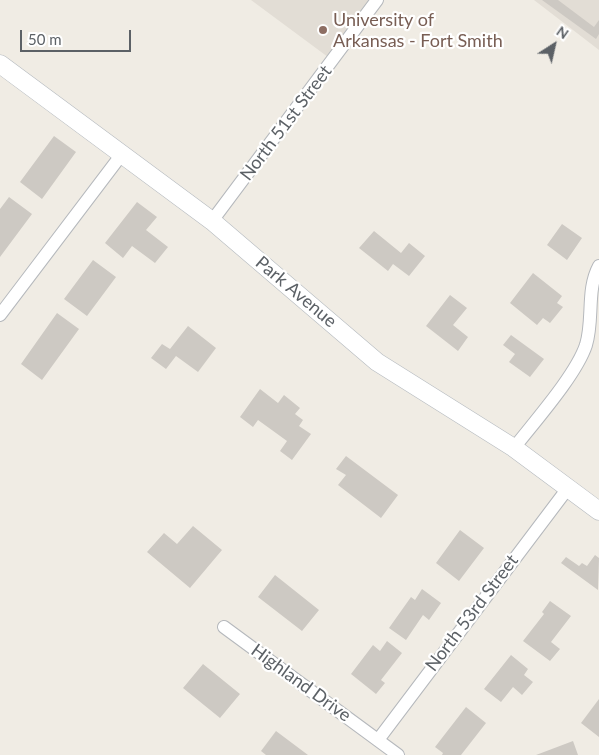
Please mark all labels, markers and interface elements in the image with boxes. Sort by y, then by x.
place label: University of Arkansas - Fort Smith [333,9,503,52]
scale bar [22,20,134,52]
north arrow [529,20,579,70]
text: N [554,22,572,42]
marker: University of Arkansas - Fort Smith [317,24,329,36]
text: 50 m [28,30,62,48]
street label: North 51st Street [236,61,336,185]
street label: Park Avenue [251,252,341,332]
street label: North 53rd Street [421,550,523,676]
street label: Highland Drive [247,640,355,726]

